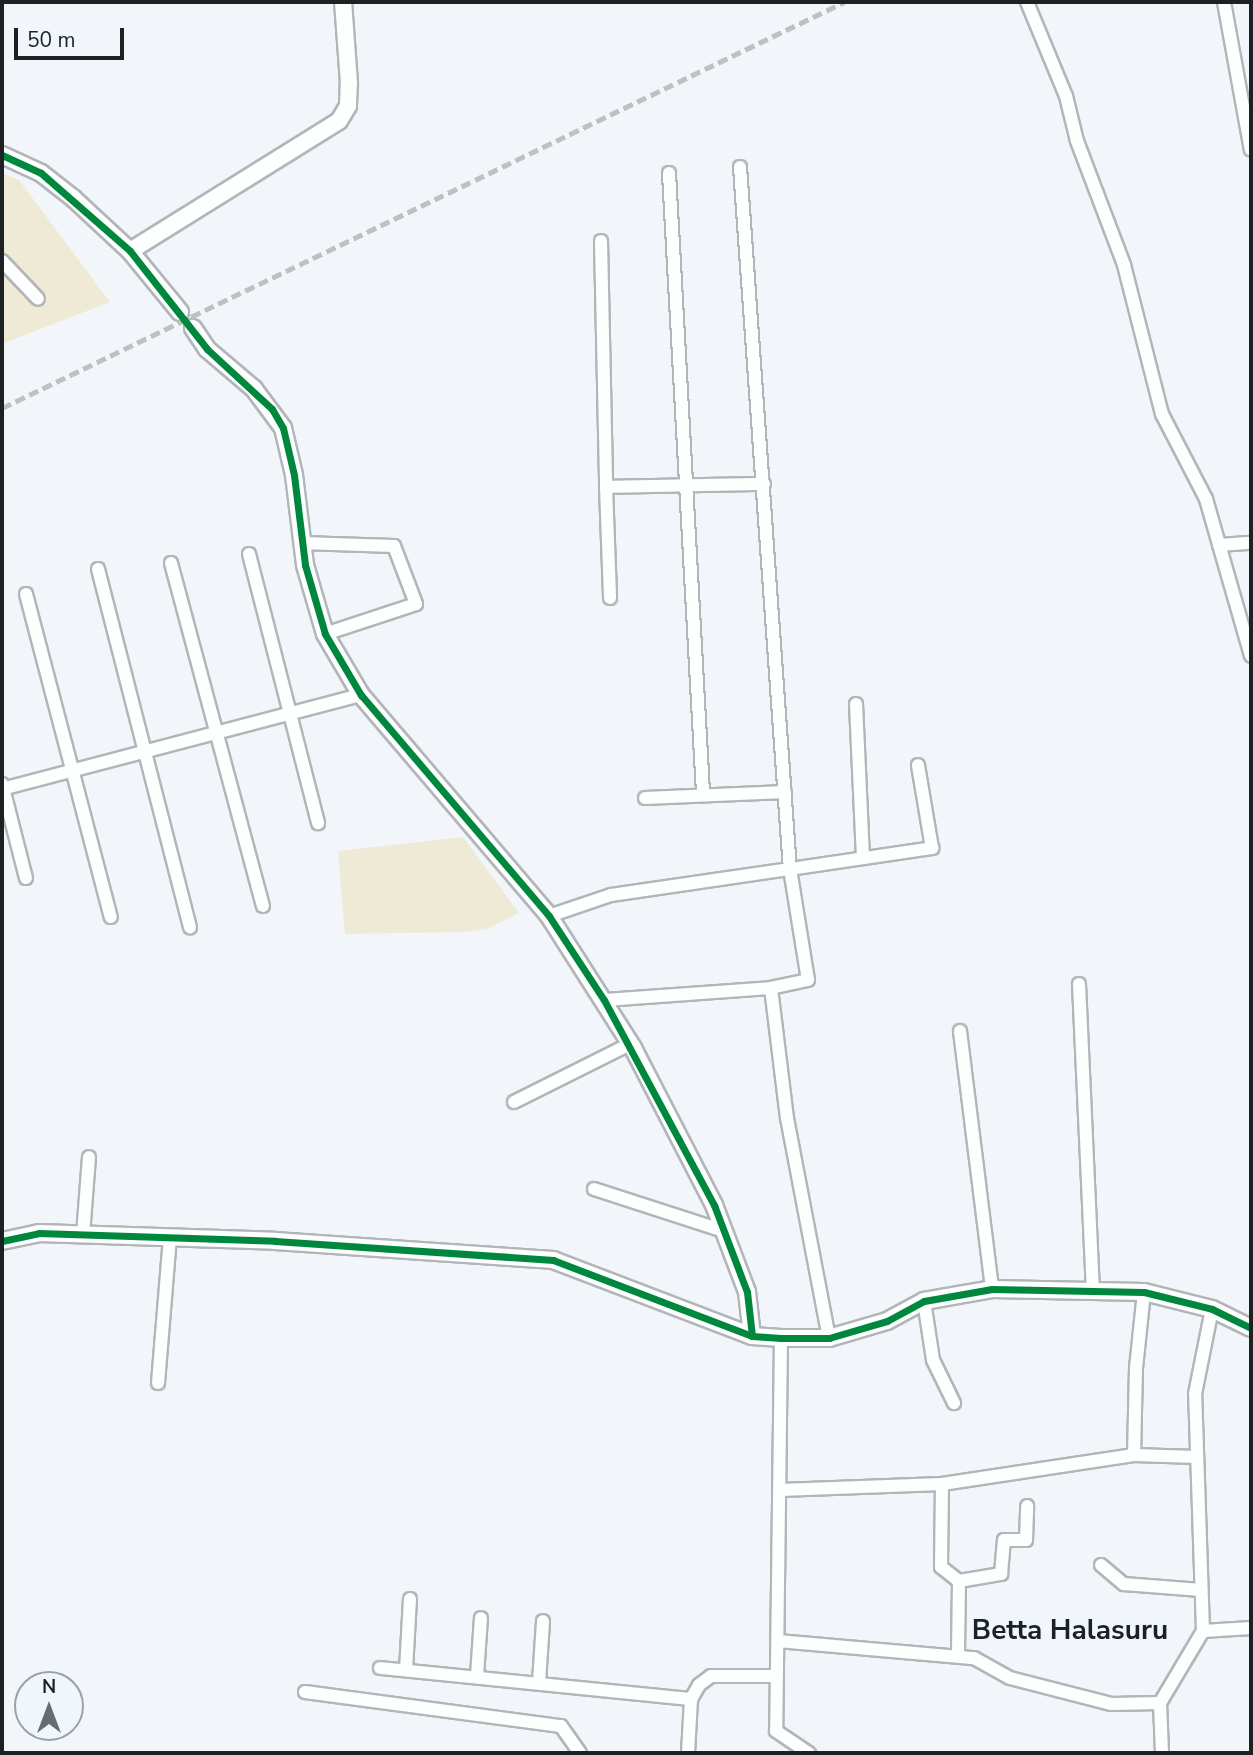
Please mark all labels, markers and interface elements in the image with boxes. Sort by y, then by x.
scale bar [18,14,128,58]
text: 50 m [27,26,76,54]
district label: Betta Halasuru [972,1613,1168,1647]
north arrow [14,1671,84,1741]
text: N [42,1674,56,1700]

